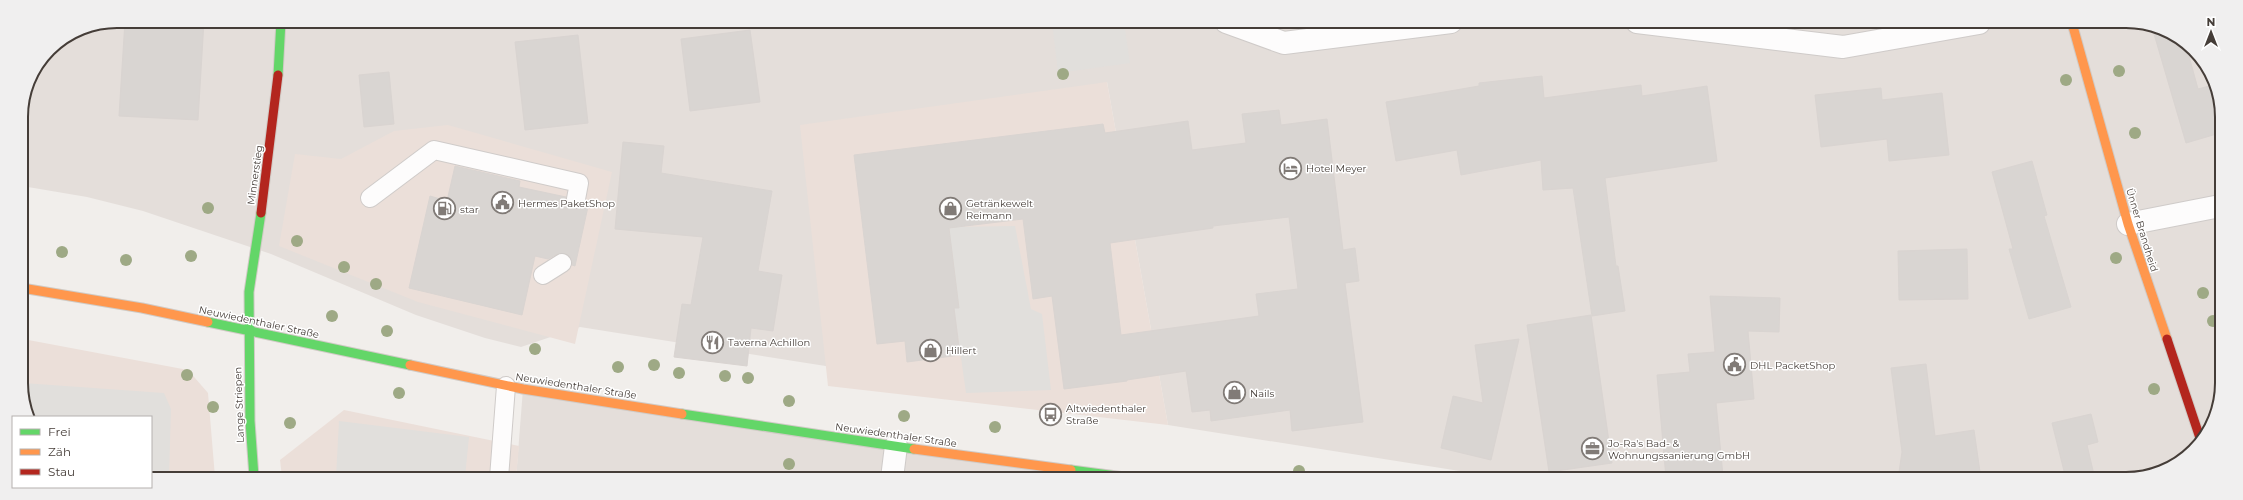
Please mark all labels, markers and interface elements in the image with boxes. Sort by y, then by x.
north arrow [2191,12,2231,52]
text: N [2207,15,2215,29]
street label: Minnerstieg [244,144,266,206]
hotel icon: Hotel Meyer [1278,155,1304,181]
place label: Hotel Meyer [1306,162,1366,175]
street label: Ünner Brandheid [2123,187,2161,273]
public building icon: Hermes PaketShop [489,190,515,216]
fuel station icon: star [432,196,458,222]
shop icon: Getränkewelt Reimann [937,196,963,222]
place label: Hermes PaketShop [518,197,615,210]
place label: Getränkewelt Reimann [966,197,1033,222]
place label: star [460,203,479,216]
street label: Neuwiedenthaler Straße [198,303,320,341]
restaurant icon: Taverna Achillon [700,329,726,355]
place label: Taverna Achillon [728,336,810,349]
shop icon: Hillert [918,337,944,363]
place label: Hillert [946,344,976,357]
public building icon: DHL PacketShop [1722,352,1748,378]
place label: DHL PacketShop [1750,359,1835,372]
street label: Lange Striepen [231,367,247,443]
street label: Neuwiedenthaler Straße [514,370,638,402]
shop icon: Nails [1222,380,1248,406]
place label: Nails [1250,387,1274,400]
bus stop icon: Altwiedenthaler Straße [1037,401,1063,427]
place label: Altwiedenthaler Straße [1066,402,1146,427]
legend [12,416,152,488]
street label: Neuwiedenthaler Straße [834,420,958,450]
text: Frei [48,424,71,439]
office icon: Jo-Ra's Bad- & Wohnungssanierung GmbH [1580,436,1606,462]
place label: Jo-Ra's Bad- & Wohnungssanierung GmbH [1607,437,1750,462]
text: Zäh [48,444,71,459]
text: Stau [48,464,75,479]

